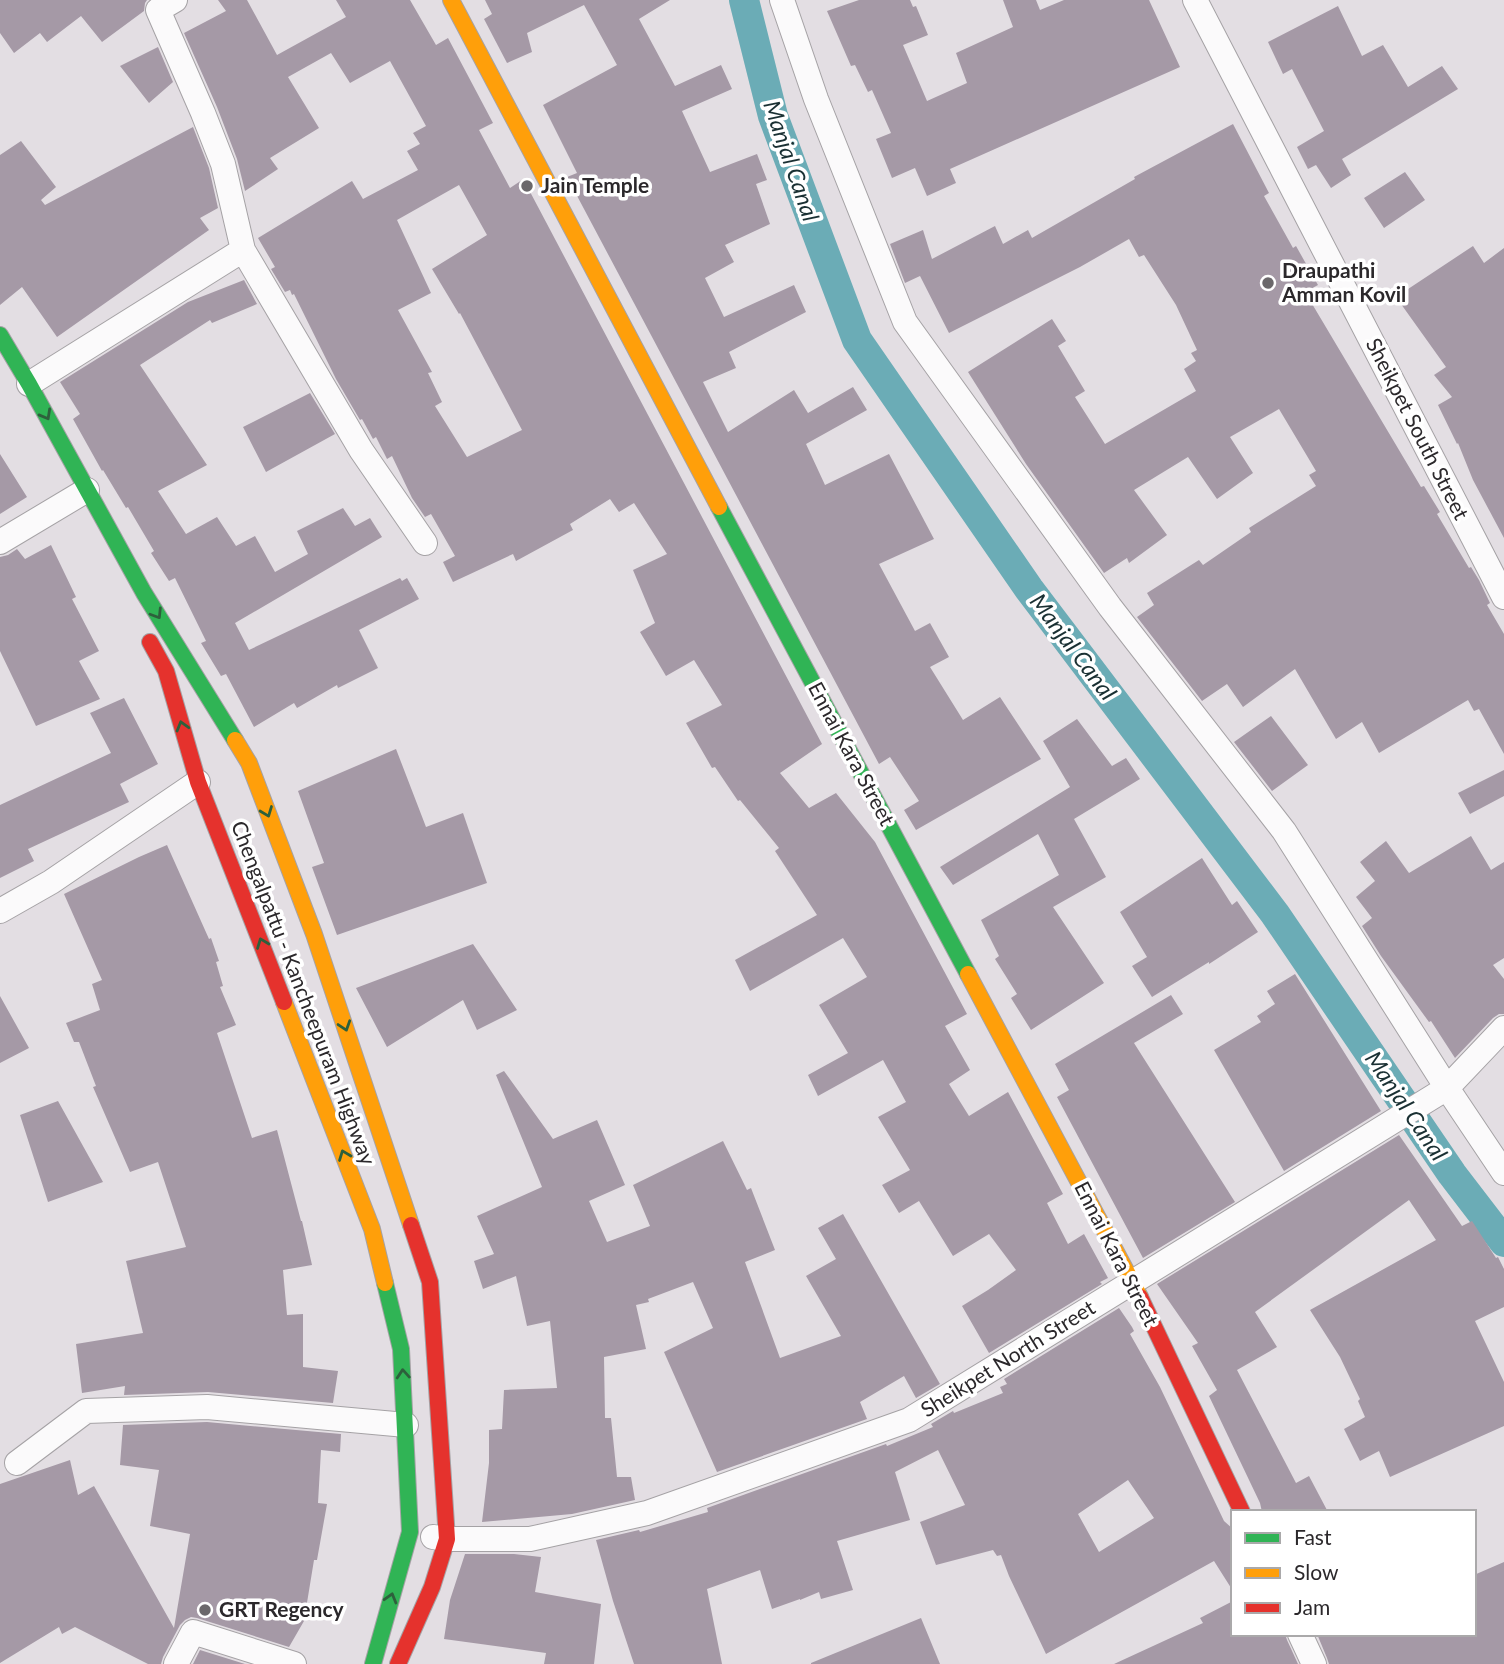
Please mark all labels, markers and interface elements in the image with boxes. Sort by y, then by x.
water label: Manjal Canal [758,97,826,225]
place label: Jain Temple [541,172,649,197]
marker: Jain Temple [519,178,535,194]
place label: Draupathi Amman Kovil [1281,257,1406,306]
marker: Draupathi Amman Kovil [1260,275,1276,291]
street label: Sheikpet South Street [1362,333,1475,524]
one-way arrow [38,408,51,420]
water label: Manjal Canal [1025,588,1123,705]
one-way arrow [148,606,161,619]
street label: Ennai Kara Street [804,677,901,830]
one-way arrow [175,720,190,732]
one-way arrow [259,805,273,817]
street label: Chengalpattu - Kancheepuram Highway [227,817,382,1168]
one-way arrow [256,937,270,949]
one-way arrow [337,1019,351,1031]
water label: Manjal Canal [1360,1045,1454,1166]
one-way arrow [338,1149,352,1161]
street label: Ennai Kara Street [1070,1177,1165,1330]
street label: Sheikpet North Street [916,1294,1099,1421]
one-way arrow [395,1368,410,1379]
legend [1231,1510,1476,1636]
text: Fast [1294,1524,1332,1549]
text: Slow [1294,1559,1339,1584]
one-way arrow [383,1593,398,1605]
text: Jam [1294,1594,1330,1619]
place label: GRT Regency [219,1596,345,1621]
marker: GRT Regency [197,1602,213,1618]

